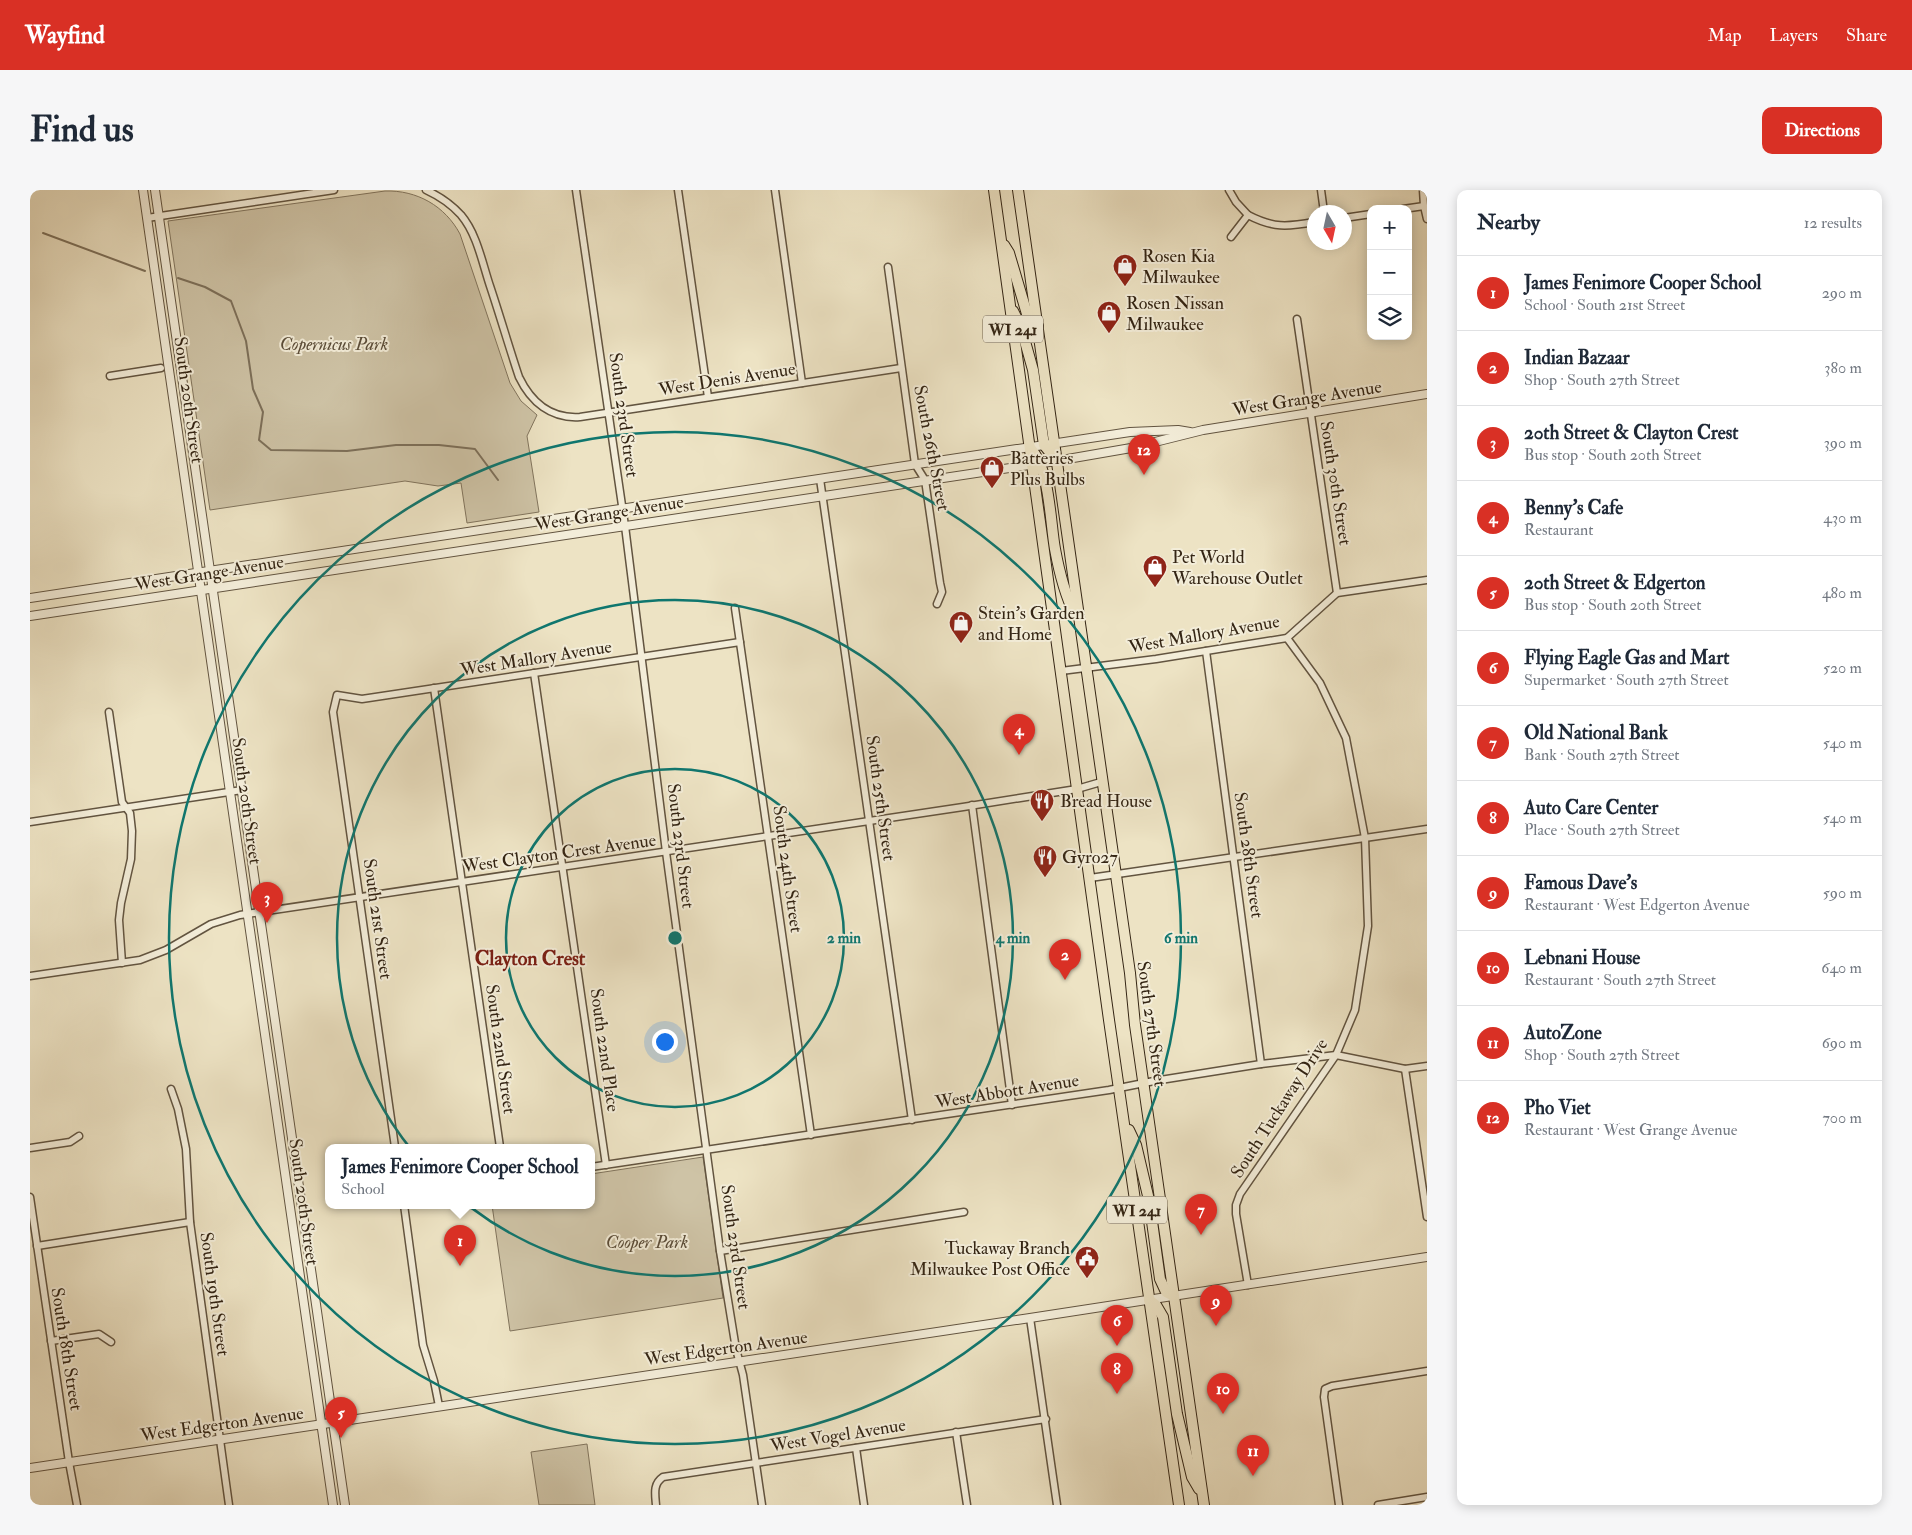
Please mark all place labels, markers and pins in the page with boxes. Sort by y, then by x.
place label: Rosen Kia Milwaukee [1142,245,1220,289]
shop icon: Rosen Kia Milwaukee [1112,253,1138,287]
place label: Rosen Nissan Milwaukee [1126,292,1224,336]
shop icon: Rosen Nissan Milwaukee [1096,300,1122,334]
pin: 12 [1128,434,1160,475]
place label: Batteries Plus Bulbs [1010,447,1085,491]
shop icon: Batteries Plus Bulbs [979,455,1005,489]
place label: Pet World Warehouse Outlet [1171,546,1303,590]
shop icon: Pet World Warehouse Outlet [1142,554,1168,588]
place label: Stein's Garden and Home [978,602,1084,646]
shop icon: Stein's Garden and Home [948,610,974,644]
pin: 4 [1003,714,1035,755]
restaurant icon: Bread House [1029,788,1055,822]
place label: Bread House [1060,790,1153,813]
restaurant icon: Gyro27 [1032,844,1058,878]
place label: Gyro27 [1062,846,1118,869]
pin: 3 [251,882,283,923]
centre of rings [666,929,684,947]
pin: 2 [1049,939,1081,980]
pin: 7 [1185,1194,1217,1235]
pin: 1 [444,1225,476,1266]
place label: Tuckaway Branch Milwaukee Post Office [910,1237,1071,1281]
public building icon: Tuckaway Branch Milwaukee Post Office [1074,1245,1100,1279]
pin: 9 [1200,1285,1232,1326]
pin: 6 [1101,1305,1133,1346]
pin: 8 [1101,1353,1133,1394]
pin: 10 [1207,1373,1239,1414]
pin: 5 [325,1397,357,1438]
pin: 11 [1237,1435,1269,1476]

